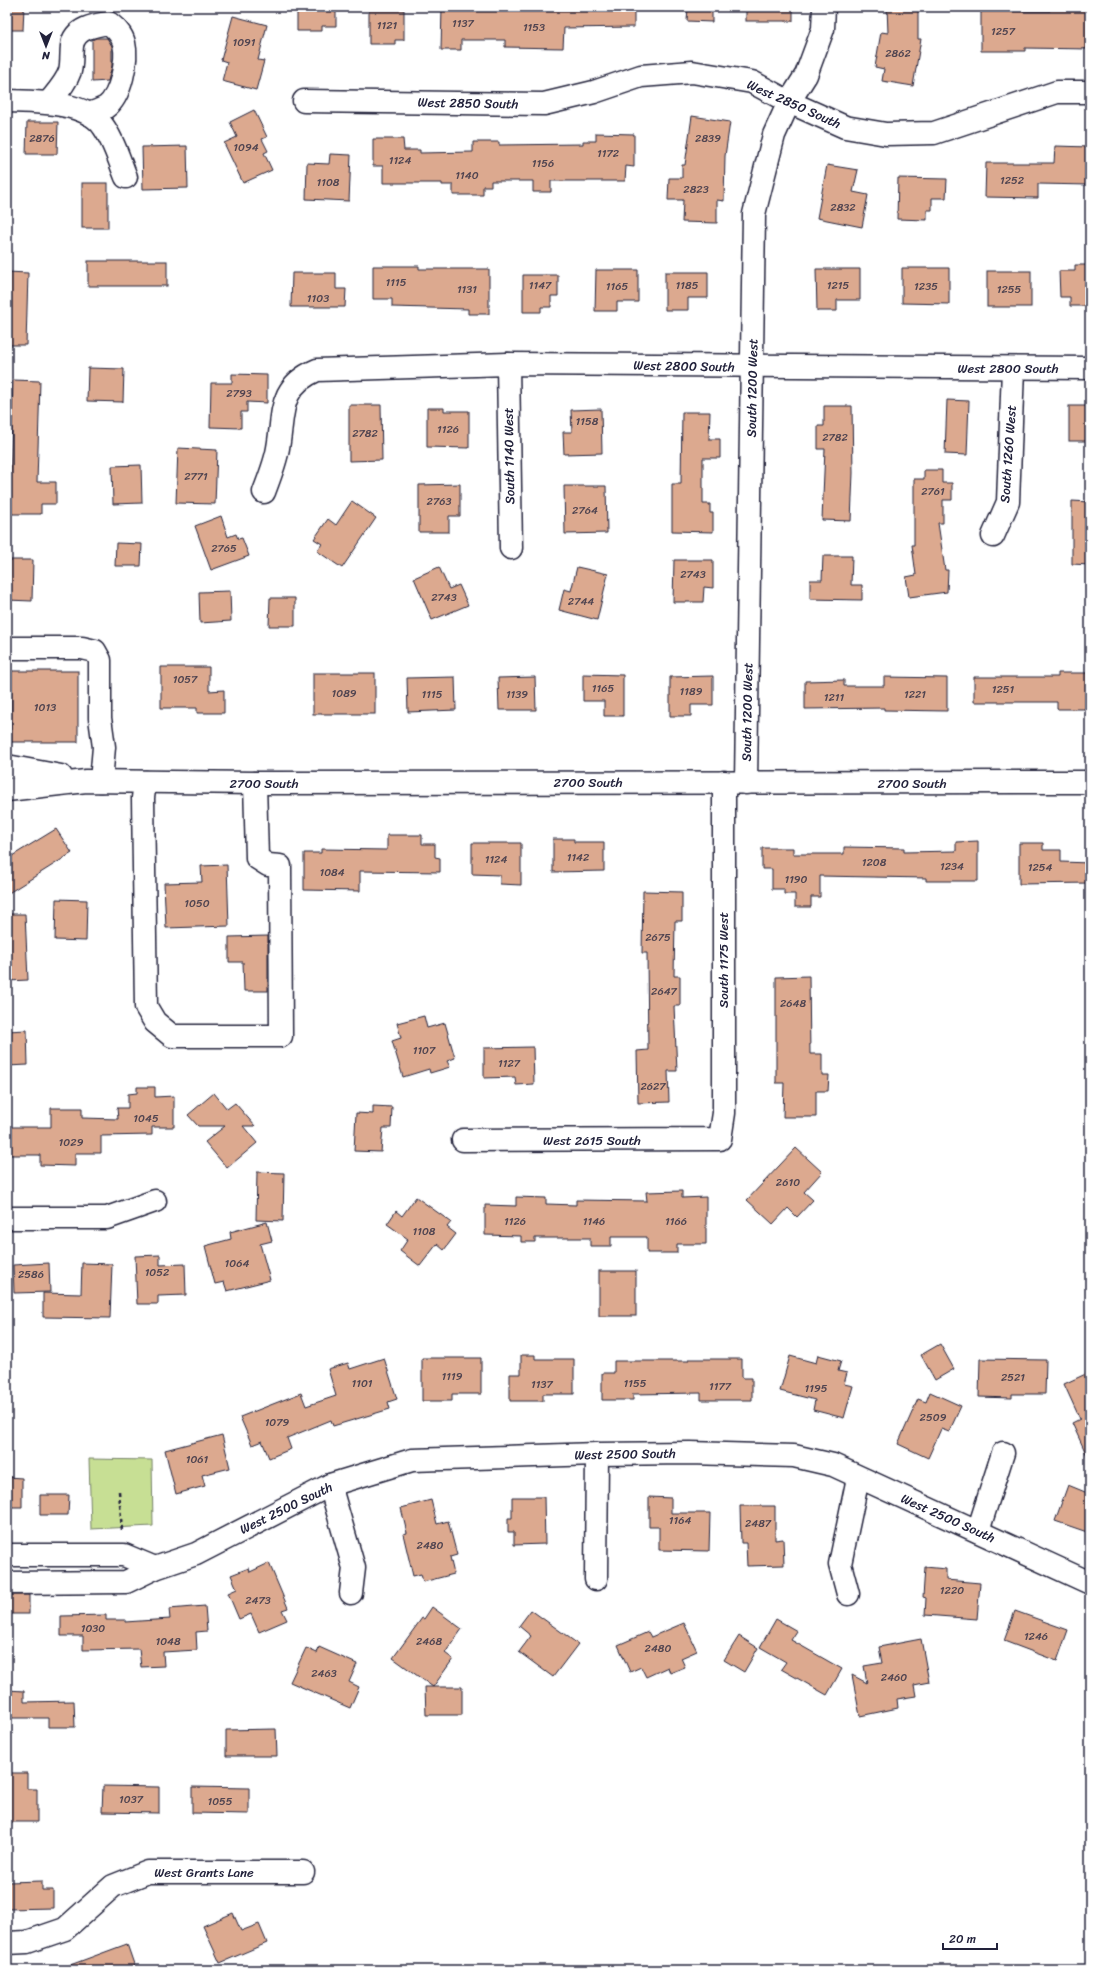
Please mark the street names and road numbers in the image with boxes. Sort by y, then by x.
street label: West 2850 South [743,73,845,135]
street label: West 2850 South [417,91,519,115]
street label: South 1200 West [740,338,764,438]
street label: West 2800 South [633,354,735,378]
street label: West 2800 South [957,357,1059,380]
street label: South 1260 West [993,404,1023,504]
street label: South 1140 West [497,407,521,505]
street label: South 1200 West [735,662,759,762]
street label: 2700 South [554,771,623,794]
street label: 2700 South [230,772,299,795]
street label: 2700 South [878,772,947,795]
street label: South 1175 West [712,912,735,1008]
street label: West 2615 South [543,1129,641,1152]
street label: West 2500 South [574,1442,676,1466]
street label: West 2500 South [235,1475,337,1541]
street label: West 2500 South [897,1487,999,1549]
street label: West Grants Lane [154,1861,254,1884]

